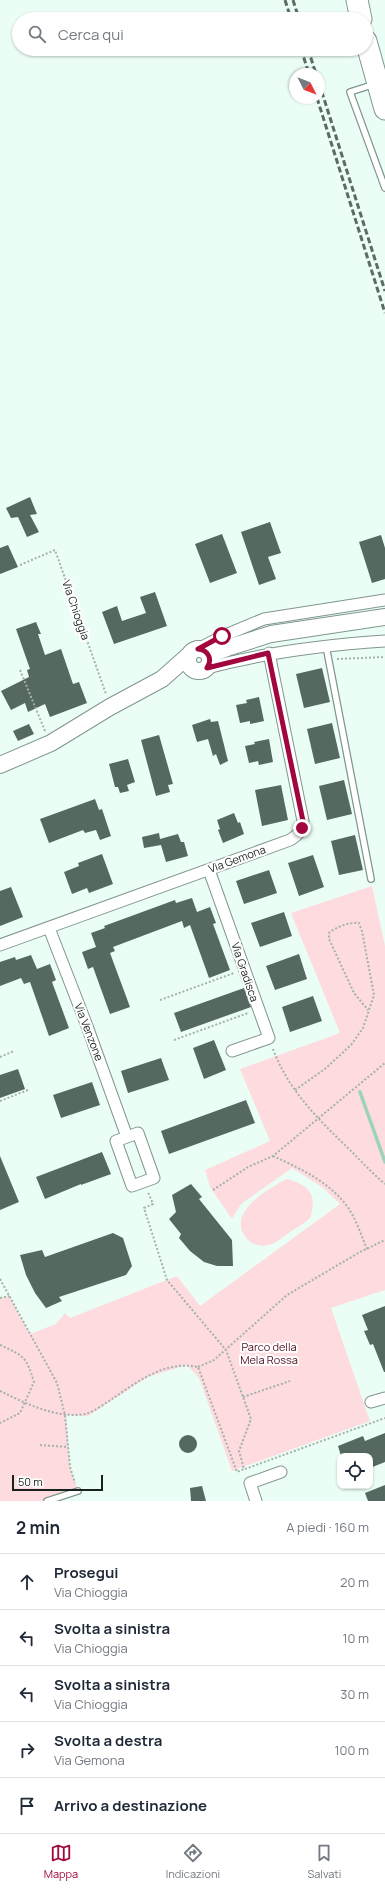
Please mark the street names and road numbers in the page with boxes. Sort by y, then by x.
street label: Via Chioggia [59,578,94,642]
street label: Via Gemona [206,841,267,876]
street label: Via Gradisca [228,940,263,1004]
street label: Via Venzone [72,1001,108,1063]

